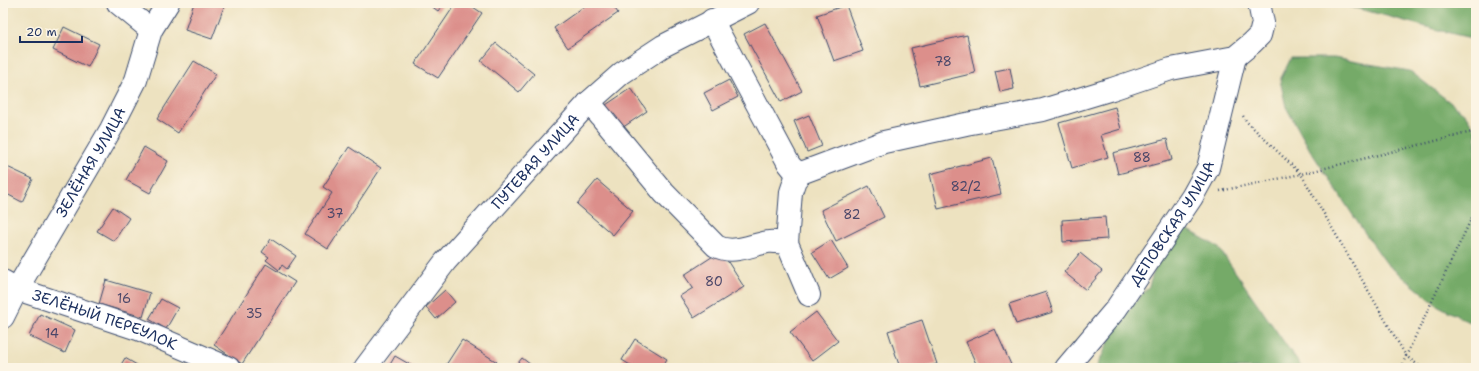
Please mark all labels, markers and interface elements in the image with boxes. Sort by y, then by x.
scale bar [20,18,82,44]
text: 20 m [26,24,57,40]
house number: 78 [934,53,952,70]
street label: ЗЕЛЁНАЯ УЛИЦА [51,104,130,221]
street label: ПУТЕВАЯ УЛИЦА [487,109,584,214]
house number: 88 [1133,149,1151,166]
street label: ДЕПОВСКАЯ УЛИЦА [1125,159,1219,290]
house number: 82/2 [951,178,981,195]
house number: 37 [326,205,344,222]
house number: 82 [843,206,861,223]
house number: 80 [705,273,723,290]
street label: ЗЕЛЁНЫЙ ПЕРЕУЛОК [30,285,181,355]
house number: 16 [117,290,131,307]
house number: 35 [246,305,262,322]
house number: 14 [45,325,59,342]

